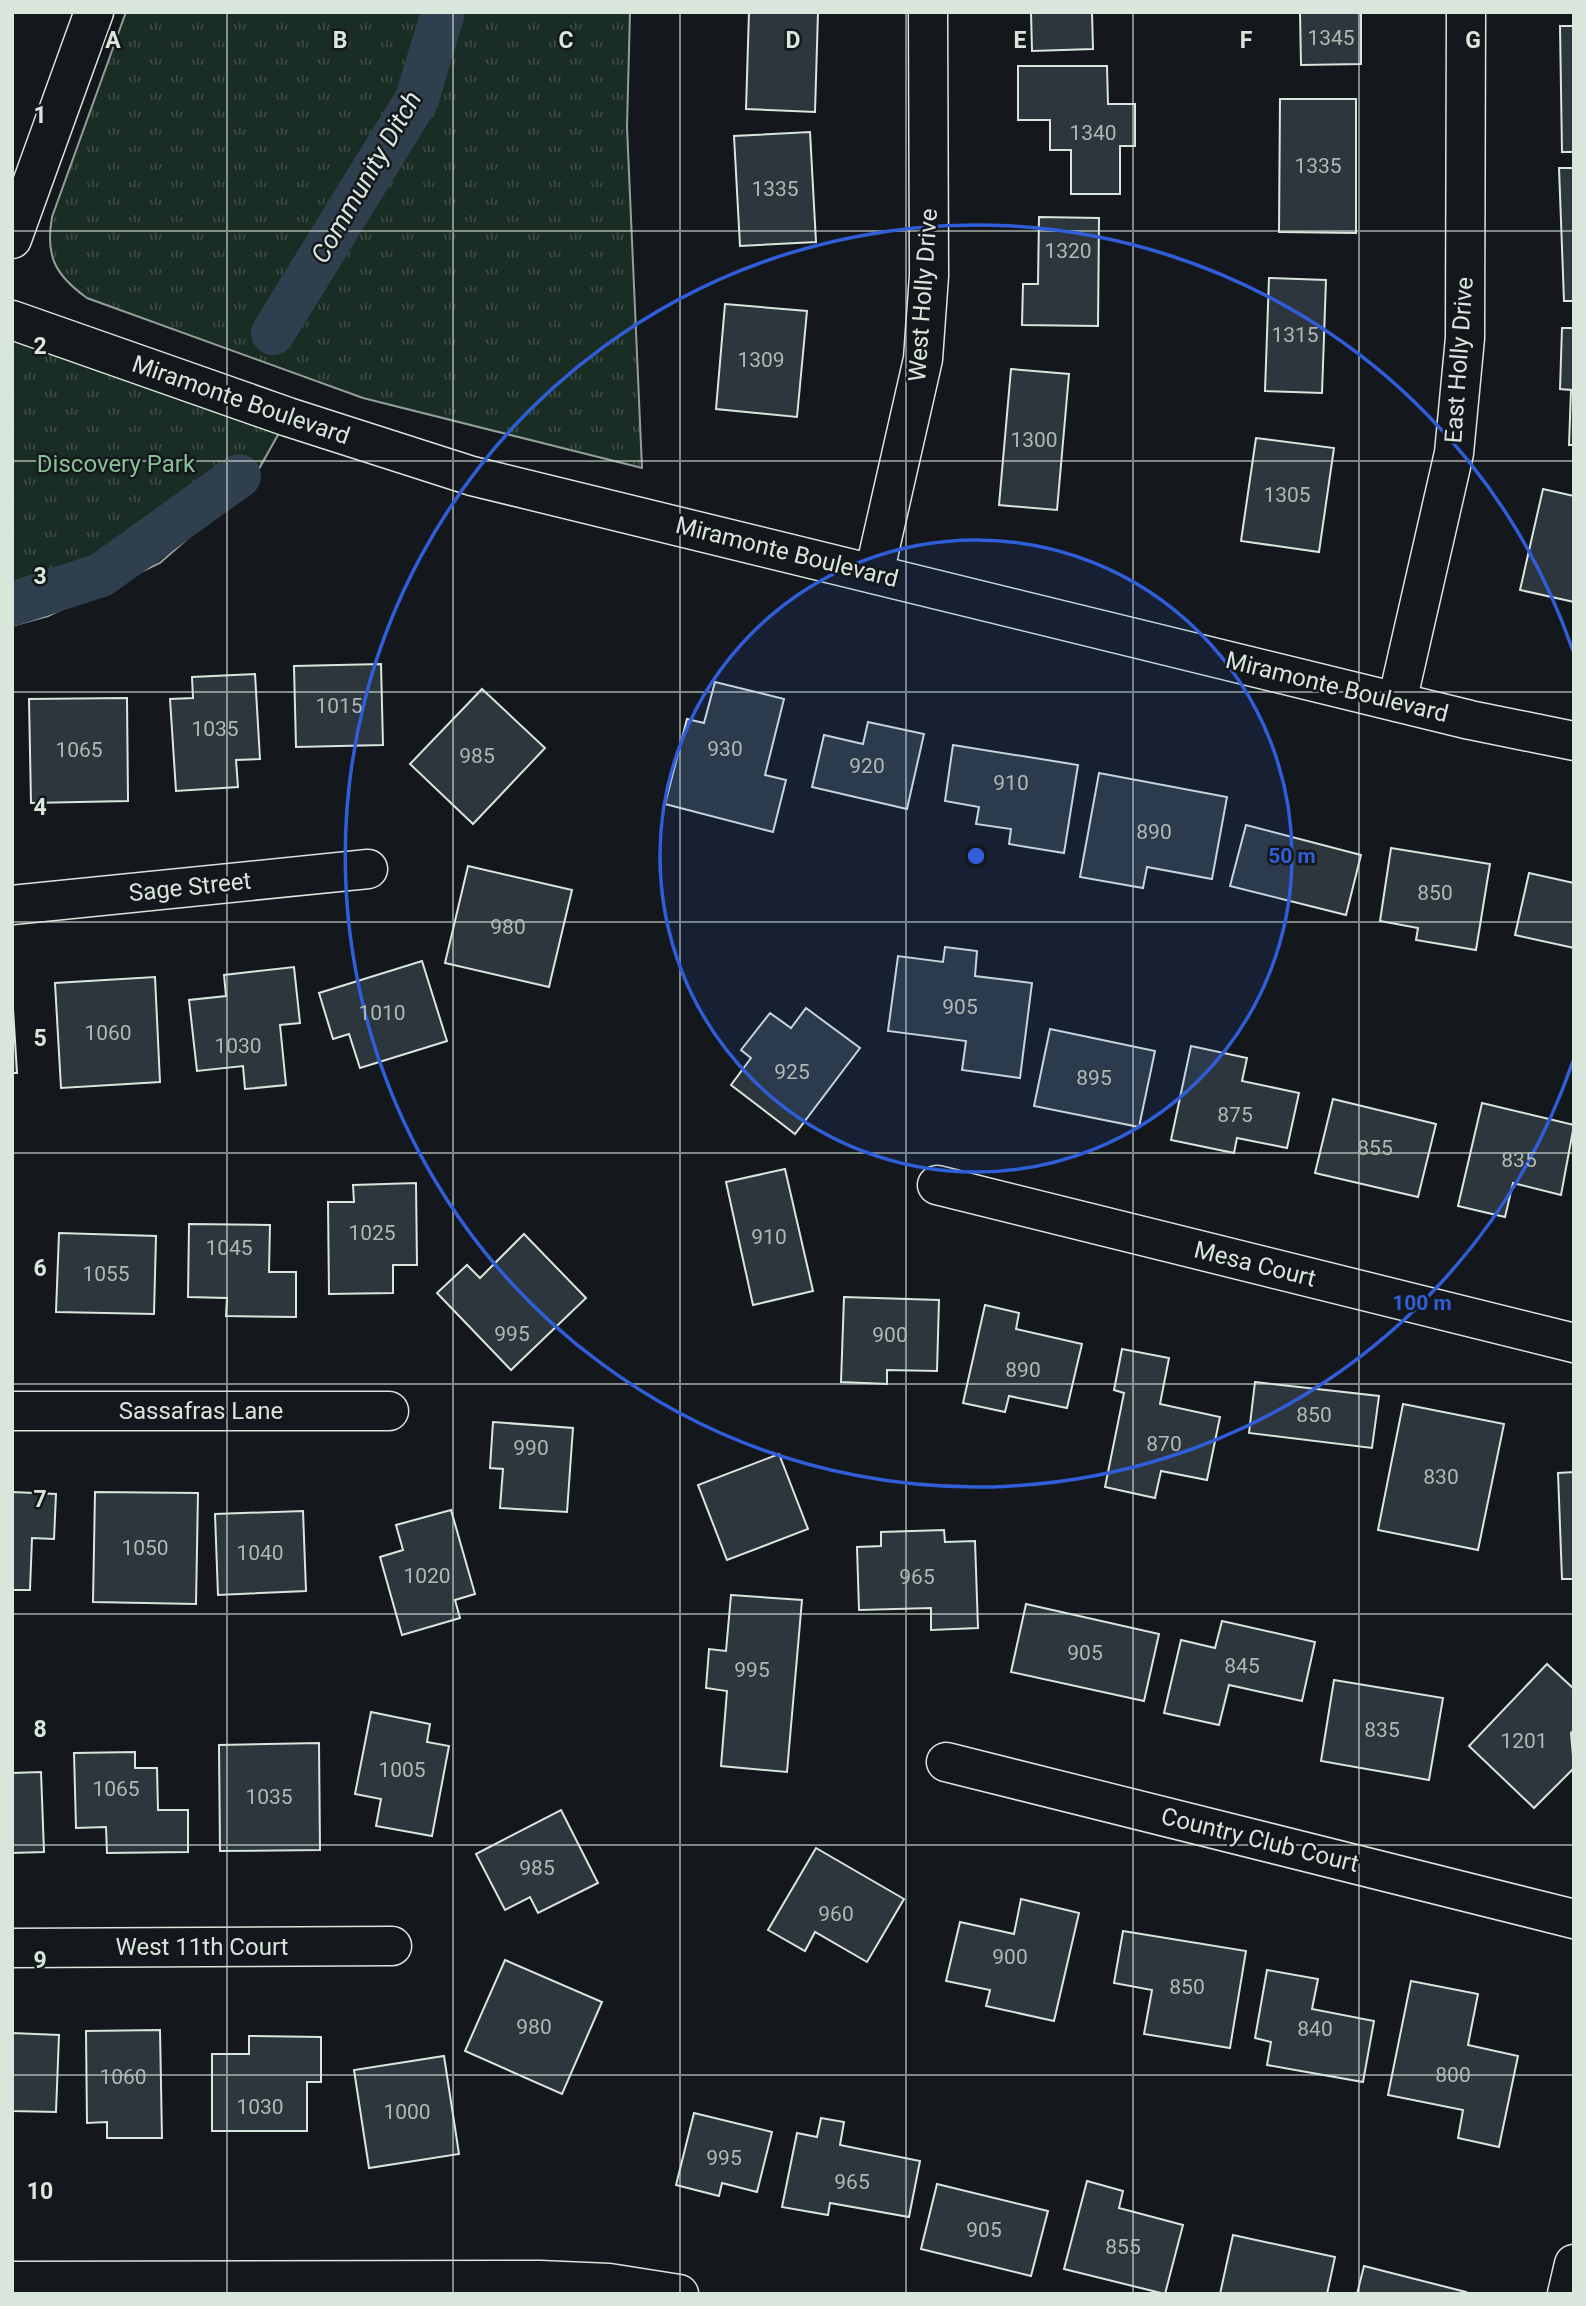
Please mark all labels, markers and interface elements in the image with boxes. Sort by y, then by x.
house number: 1345 [1307,26,1355,50]
text: A [105,27,121,54]
text: B [333,27,347,54]
text: C [558,27,574,54]
text: D [786,27,800,54]
text: E [1014,27,1027,54]
text: F [1240,27,1253,54]
text: G [1465,27,1481,54]
water label: Community Ditch [305,86,427,268]
text: 1 [33,102,47,129]
house number: 1340 [1069,121,1117,145]
house number: 1335 [1294,154,1342,178]
house number: 1335 [751,177,799,201]
street label: West Holly Drive [903,207,943,383]
house number: 1320 [1044,239,1092,263]
street label: East Holly Drive [1439,276,1479,444]
house number: 1315 [1271,323,1319,347]
text: 2 [33,333,47,360]
house number: 1309 [737,348,785,372]
street label: Miramonte Boulevard [129,350,353,450]
house number: 1300 [1010,428,1058,452]
park label: Discovery Park [37,450,196,478]
house number: 1305 [1263,483,1311,507]
street label: Miramonte Boulevard [673,511,901,593]
text: 3 [33,563,47,590]
street label: Miramonte Boulevard [1223,646,1451,728]
house number: 1015 [315,694,363,718]
house number: 1035 [191,717,239,741]
house number: 930 [707,737,743,761]
house number: 1065 [55,738,103,762]
house number: 985 [459,744,495,768]
house number: 920 [849,754,885,778]
house number: 910 [993,771,1029,795]
text: 4 [33,794,47,821]
house number: 890 [1136,820,1172,844]
centre of rings [964,844,988,868]
text: 50 m [1268,844,1316,868]
street label: Sage Street [127,867,253,907]
house number: 850 [1417,881,1453,905]
house number: 980 [490,915,526,939]
house number: 905 [942,995,978,1019]
house number: 1010 [358,1001,406,1025]
house number: 1060 [84,1021,132,1045]
text: 5 [33,1025,47,1052]
house number: 1030 [214,1034,262,1058]
house number: 925 [774,1060,810,1084]
house number: 895 [1076,1066,1112,1090]
house number: 875 [1217,1103,1253,1127]
house number: 855 [1357,1136,1393,1160]
house number: 835 [1501,1148,1537,1172]
house number: 1025 [348,1221,396,1245]
house number: 910 [751,1225,787,1249]
street label: Mesa Court [1191,1235,1319,1293]
house number: 1045 [205,1236,253,1260]
text: 6 [33,1255,47,1282]
house number: 1055 [82,1262,130,1286]
text: 100 m [1392,1291,1452,1315]
house number: 995 [494,1322,530,1346]
house number: 900 [872,1323,908,1347]
house number: 890 [1005,1358,1041,1382]
street label: Sassafras Lane [119,1397,283,1425]
house number: 850 [1296,1403,1332,1427]
house number: 870 [1146,1432,1182,1456]
house number: 990 [513,1436,549,1460]
house number: 830 [1423,1465,1459,1489]
text: 7 [33,1486,47,1513]
house number: 1050 [121,1536,169,1560]
house number: 1040 [236,1541,284,1565]
house number: 1020 [403,1564,451,1588]
house number: 965 [899,1565,935,1589]
house number: 905 [1067,1641,1103,1665]
house number: 845 [1224,1654,1260,1678]
house number: 995 [734,1658,770,1682]
text: 8 [33,1716,47,1743]
house number: 835 [1364,1718,1400,1742]
house number: 1201 [1500,1729,1548,1753]
house number: 1005 [378,1758,426,1782]
house number: 1065 [92,1777,140,1801]
house number: 1035 [245,1785,293,1809]
street label: Country Club Court [1158,1802,1362,1878]
house number: 985 [519,1856,555,1880]
house number: 960 [818,1902,854,1926]
street label: West 11th Court [116,1933,289,1961]
house number: 900 [992,1945,1028,1969]
text: 9 [33,1947,47,1974]
house number: 850 [1169,1975,1205,1999]
house number: 980 [516,2015,552,2039]
house number: 840 [1297,2017,1333,2041]
house number: 800 [1435,2063,1471,2087]
house number: 1060 [99,2065,147,2089]
house number: 1030 [236,2095,284,2119]
house number: 1000 [383,2100,431,2124]
house number: 995 [706,2146,742,2170]
house number: 965 [834,2170,870,2194]
text: 10 [27,2178,53,2205]
house number: 905 [966,2218,1002,2242]
house number: 855 [1105,2235,1141,2259]

